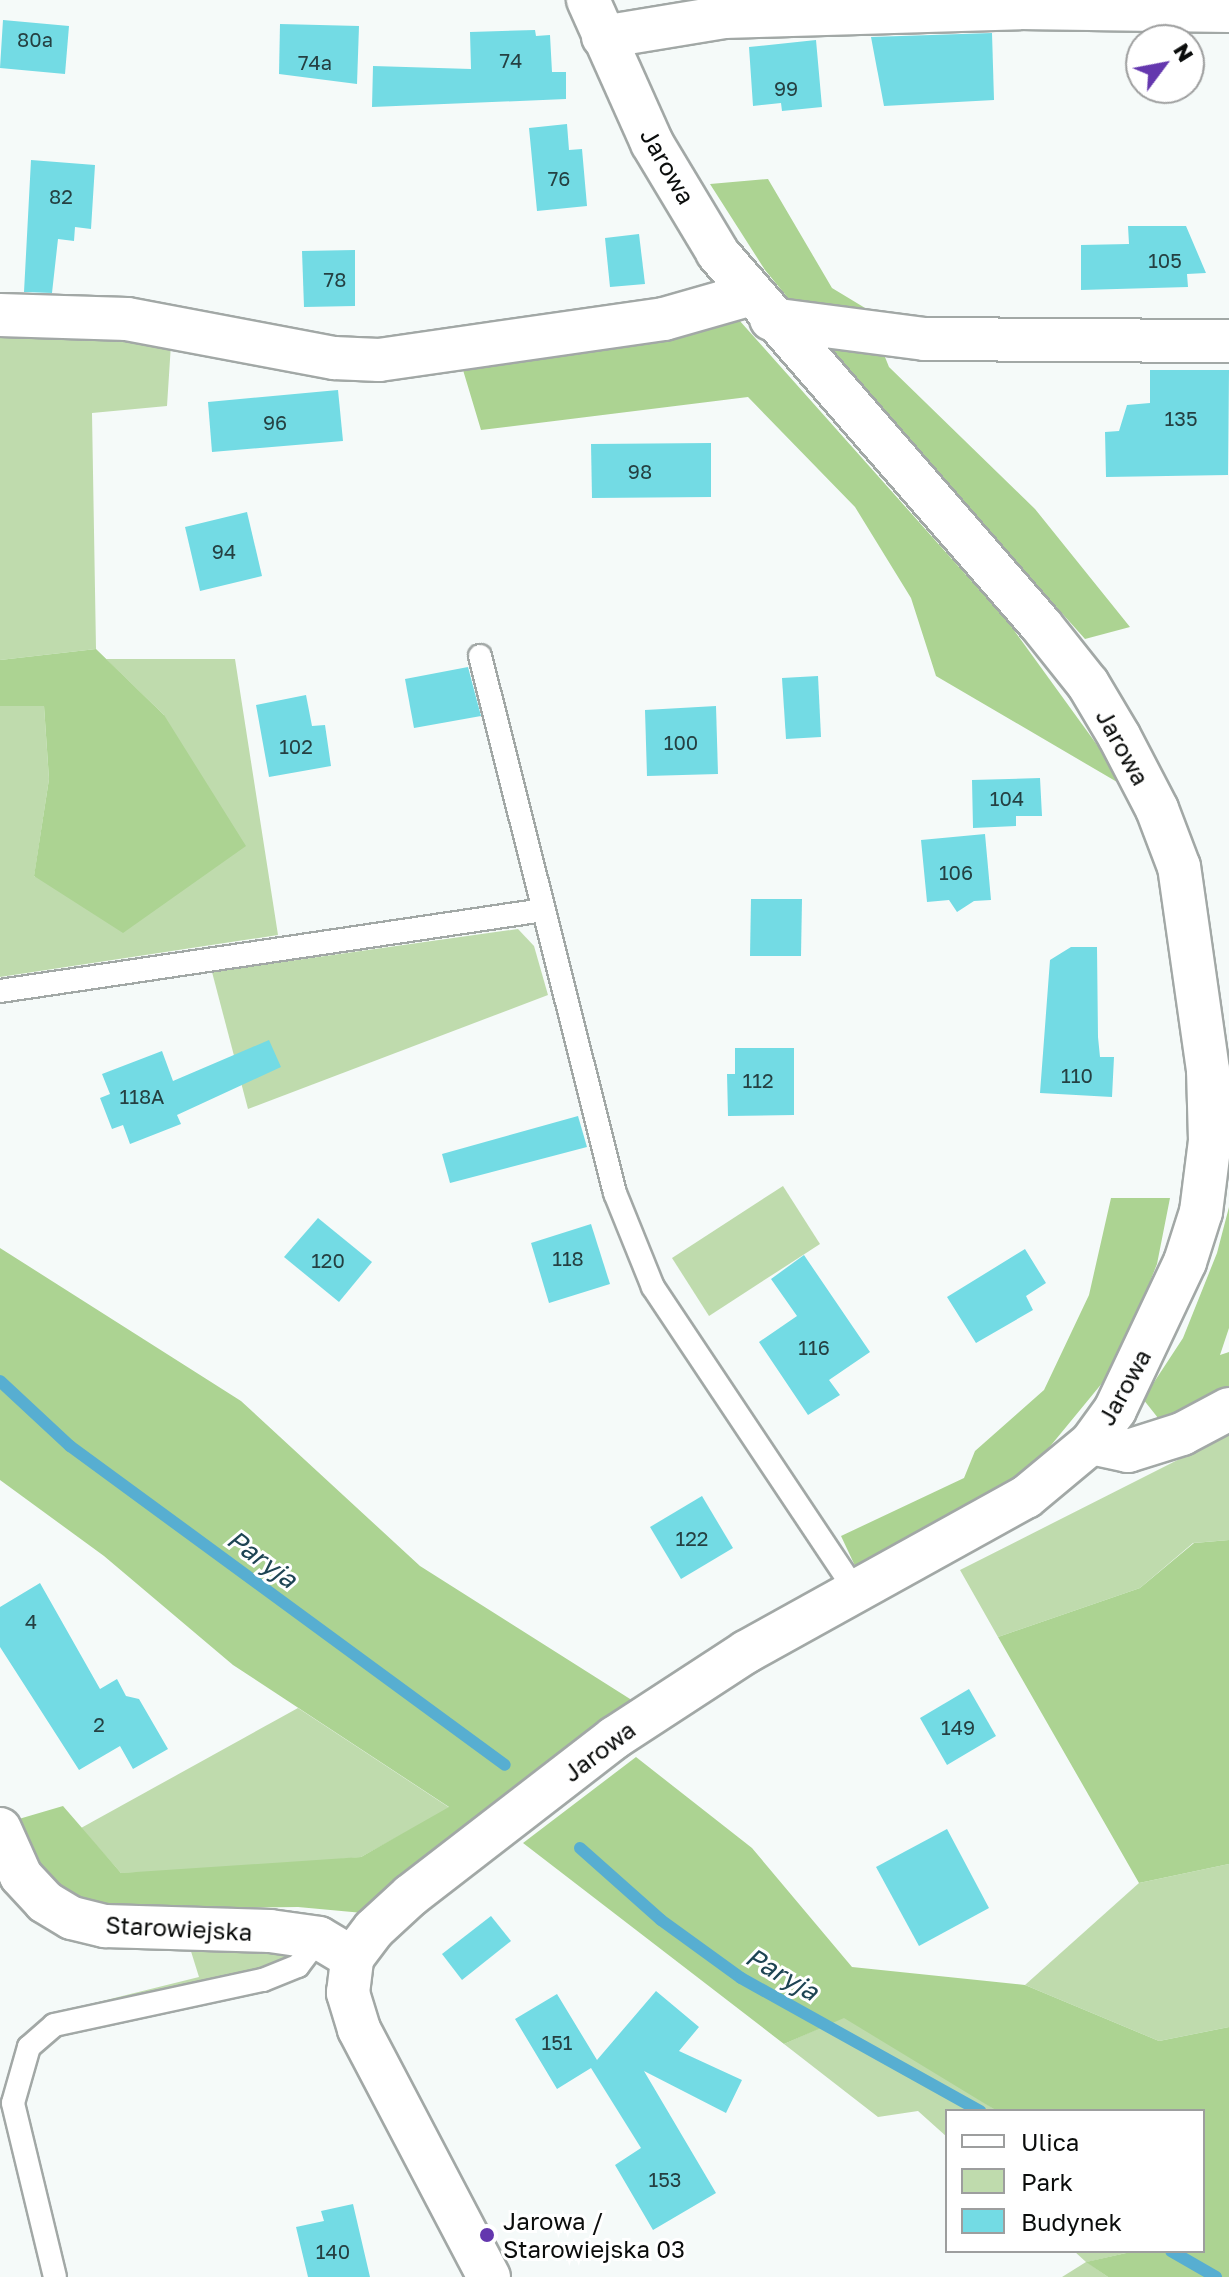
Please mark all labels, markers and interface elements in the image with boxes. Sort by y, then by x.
north arrow [1125,24,1205,104]
house number: 80a [17,27,53,51]
text: N [1168,38,1200,66]
house number: 74 [500,48,522,72]
house number: 74a [298,50,332,74]
house number: 99 [774,76,798,100]
street label: Jarowa [635,123,701,209]
house number: 76 [548,166,570,190]
house number: 82 [49,184,73,208]
house number: 105 [1148,248,1182,272]
house number: 78 [324,267,346,291]
house number: 135 [1165,406,1197,430]
house number: 96 [263,410,287,434]
house number: 98 [628,459,652,483]
house number: 94 [212,539,236,563]
street label: Jarowa [1090,704,1156,790]
house number: 100 [664,730,698,754]
house number: 102 [279,734,313,758]
house number: 104 [990,786,1024,810]
house number: 106 [939,860,973,884]
house number: 110 [1061,1063,1093,1087]
house number: 112 [743,1068,773,1092]
house number: 118A [120,1084,164,1108]
house number: 118 [552,1246,584,1270]
house number: 120 [311,1248,345,1272]
house number: 116 [798,1335,830,1359]
street label: Jarowa [1091,1344,1157,1430]
water label: Paryja [221,1523,303,1595]
house number: 122 [676,1526,708,1550]
house number: 4 [25,1609,37,1633]
house number: 2 [93,1712,105,1736]
street label: Jarowa [557,1715,641,1787]
house number: 149 [941,1715,975,1739]
street label: Starowiejska [105,1910,253,1946]
water label: Paryja [740,1941,824,2007]
house number: 151 [542,2030,572,2054]
legend [945,2109,1205,2253]
text: Ulica [1021,2127,1079,2156]
house number: 153 [649,2167,681,2191]
text: Park [1021,2167,1073,2196]
place label: Jarowa / Starowiejska 03 [503,2207,685,2263]
text: Budynek [1021,2207,1122,2236]
marker: Jarowa / Starowiejska 03 [478,2226,496,2244]
house number: 140 [316,2239,350,2263]

